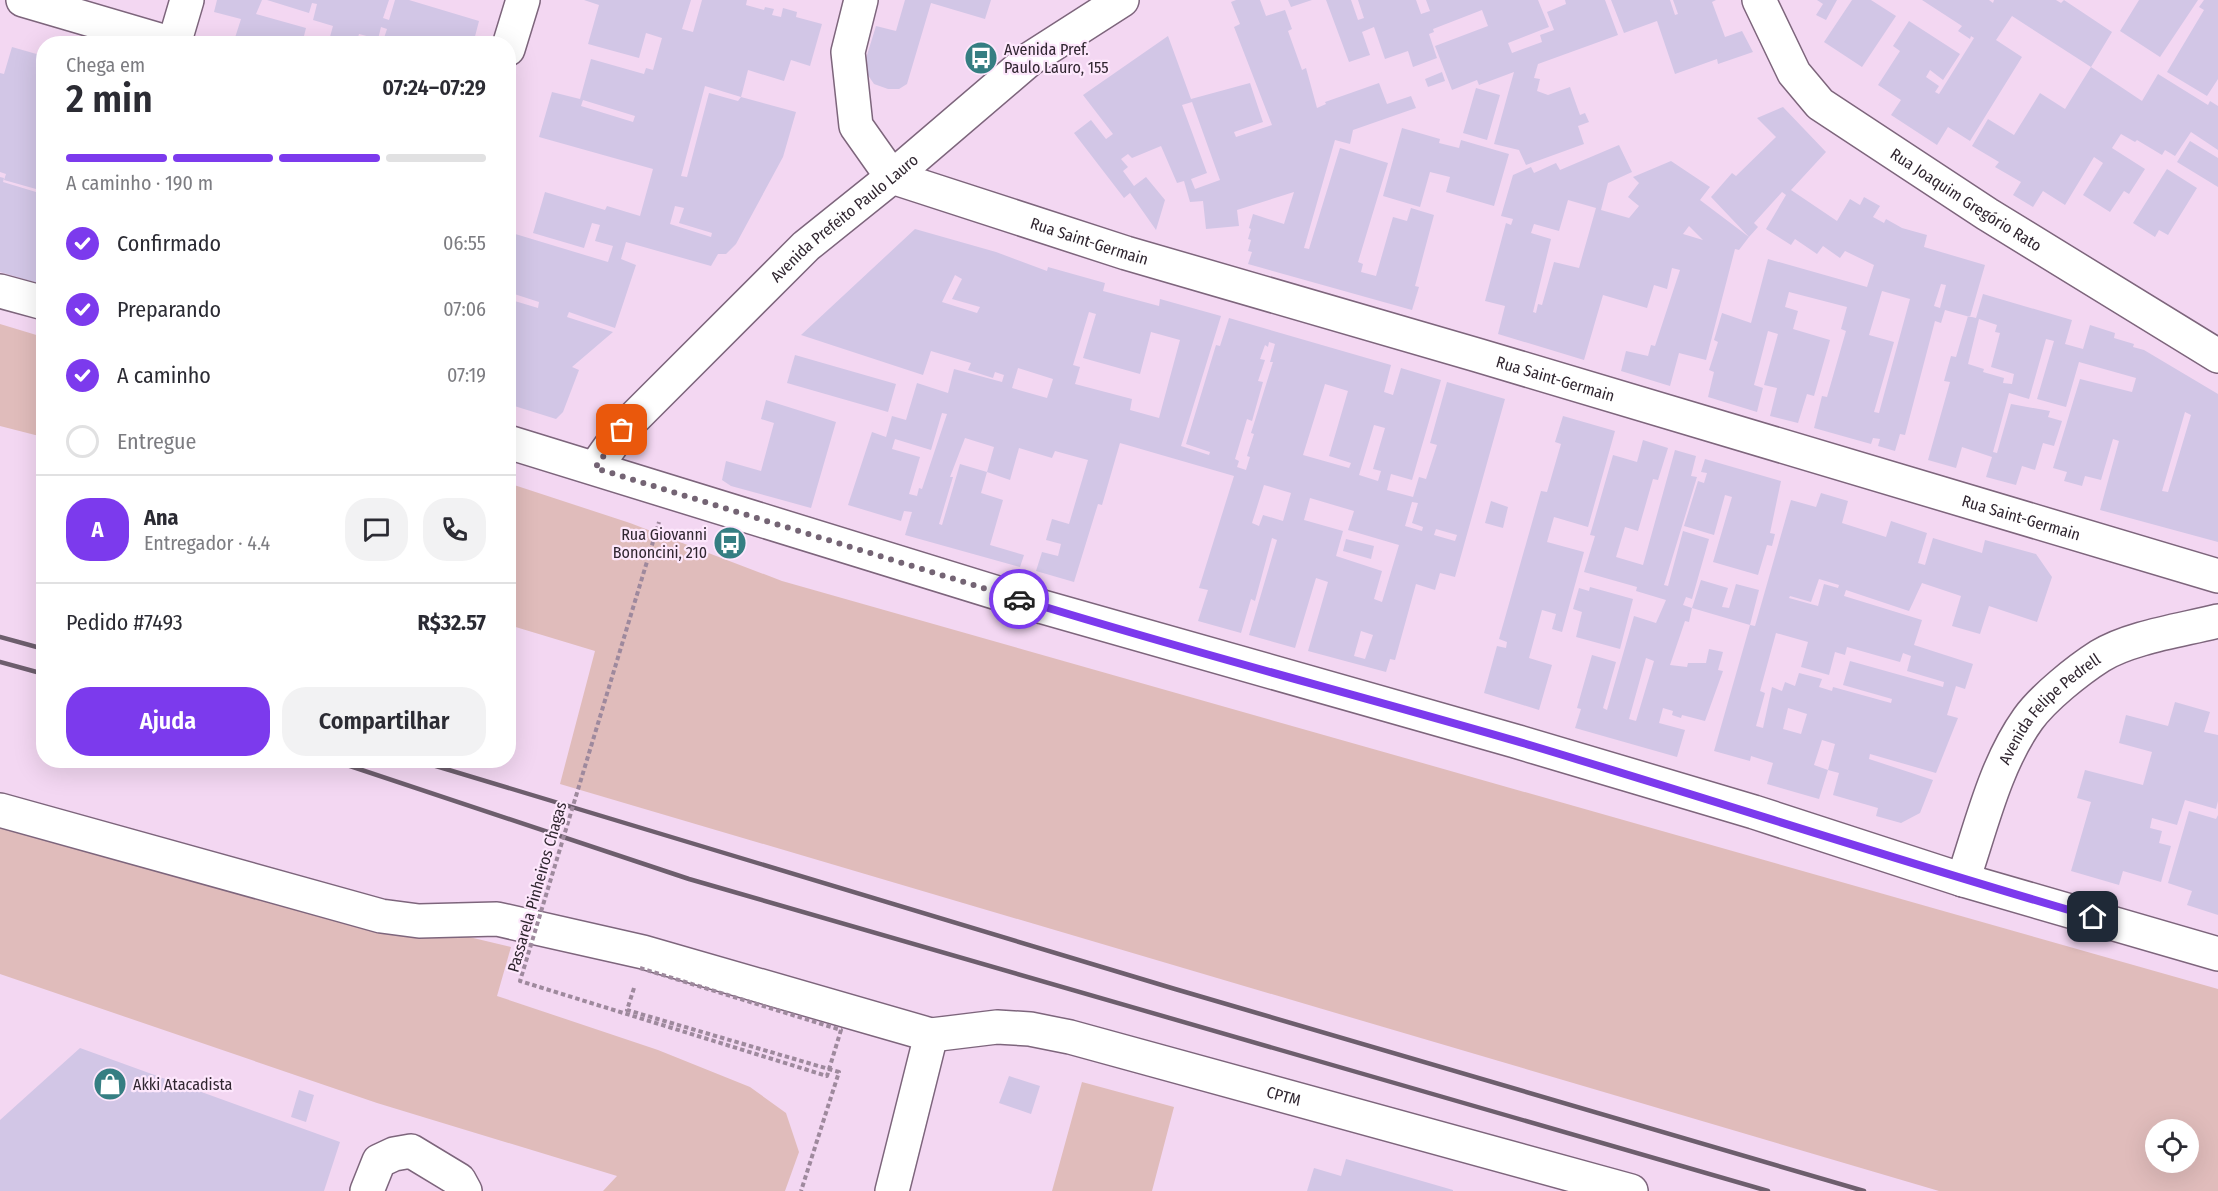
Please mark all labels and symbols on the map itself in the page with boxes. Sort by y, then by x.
bus stop icon: Avenida Pref. Paulo Lauro, 155 [963,40,999,76]
place label: Avenida Pref. Paulo Lauro, 155 [1004,40,1109,77]
street label: Rua Joaquim Gregório Rato [1887,144,2045,255]
street label: Avenida Prefeito Paulo Lauro [766,150,922,286]
street label: Rua Saint-Germain [1028,213,1151,269]
street label: Rua Saint-Germain [1494,352,1617,405]
pin [596,404,647,455]
street label: Rua Saint-Germain [1960,491,2083,544]
place label: Rua Giovanni Bononcini, 210 [613,525,707,562]
bus stop icon: Rua Giovanni Bononcini, 210 [712,525,748,561]
courier [989,569,1049,629]
street label: Avenida Felipe Pedrell [1995,649,2104,767]
street label: Passarela Pinheiros Chagas [504,799,571,974]
pin [2067,891,2118,942]
shop icon: Akki Atacadista [92,1066,128,1102]
place label: Akki Atacadista [133,1075,233,1094]
street label: CPTM [1265,1082,1303,1109]

